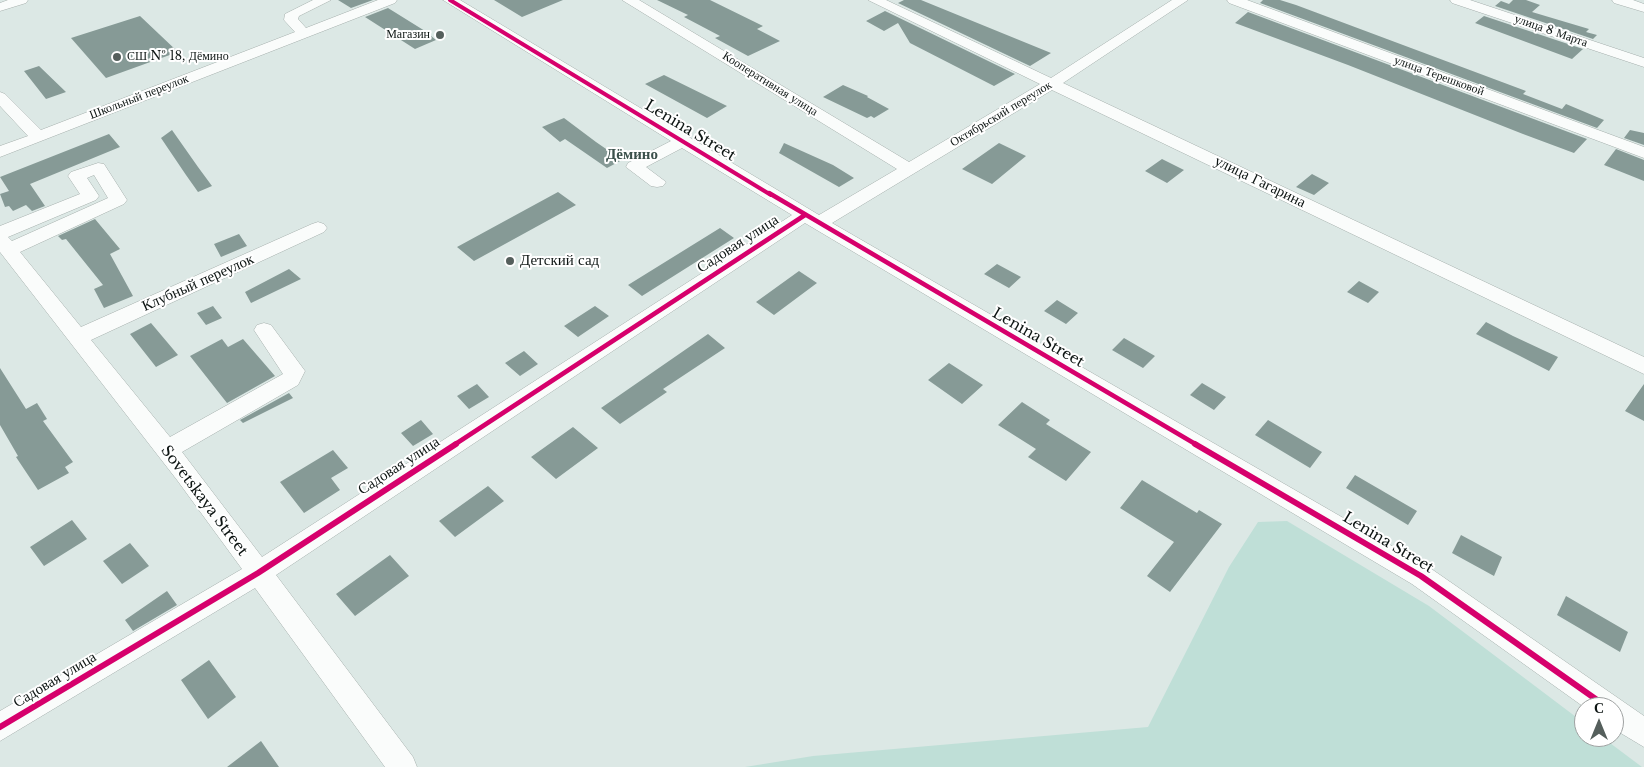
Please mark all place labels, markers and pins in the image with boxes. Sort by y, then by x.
place label: Магазин [386,28,430,42]
marker: Магазин [434,29,446,41]
place label: СШ № 18, Дёмино [127,50,229,64]
marker: СШ № 18, Дёмино [111,51,123,63]
place label: Детский сад [520,252,599,270]
marker: Детский сад [504,255,516,267]

